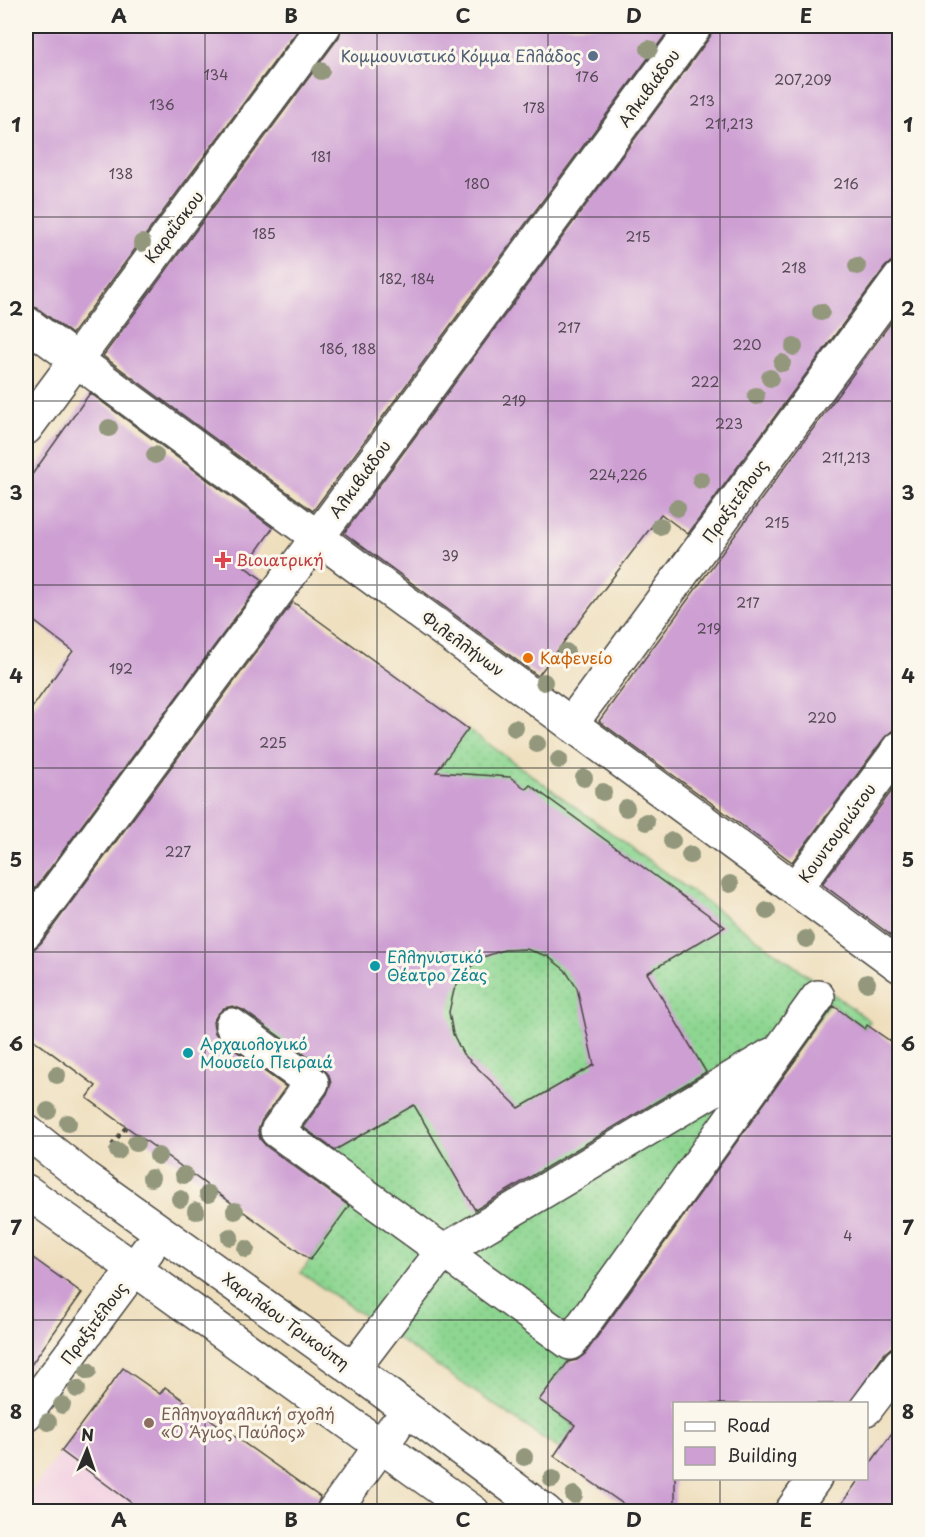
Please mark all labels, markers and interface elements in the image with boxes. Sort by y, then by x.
text: A [111,0,127,30]
text: B [284,0,298,30]
text: C [455,0,471,30]
text: D [626,0,642,30]
text: E [800,0,812,30]
place label: Κομμουνιστικό Κόμμα Ελλάδος [341,43,581,67]
street label: Αλκιβιάδου [612,43,685,131]
marker: Κομμουνιστικό Κόμμα Ελλάδος [586,49,600,63]
house number: 134 [204,64,228,85]
house number: 176 [575,66,599,87]
house number: 207,209 [774,69,832,90]
house number: 213 [689,90,715,111]
house number: 136 [149,94,175,115]
house number: 178 [523,97,545,118]
text: 1 [11,109,21,139]
text: 1 [903,109,913,139]
house number: 211,213 [705,113,753,134]
house number: 181 [311,146,331,167]
house number: 138 [109,163,133,184]
house number: 180 [464,173,490,194]
house number: 216 [833,173,859,194]
street label: Καραΐσκου [138,185,208,268]
house number: 185 [252,223,276,244]
house number: 215 [625,226,651,247]
house number: 218 [781,257,807,278]
house number: 182, 184 [379,268,435,289]
text: 2 [9,293,23,323]
text: 2 [901,293,915,323]
house number: 217 [557,317,581,338]
house number: 220 [733,334,761,355]
house number: 186, 188 [320,338,376,359]
house number: 222 [691,371,719,392]
house number: 219 [502,390,526,411]
house number: 223 [715,413,743,434]
street label: Αλκιβιάδου [323,434,396,522]
house number: 211,213 [822,447,870,468]
street label: Πραξιτέλους [696,454,773,547]
house number: 224,226 [589,464,647,485]
text: 3 [9,477,23,507]
text: 3 [901,477,915,507]
house number: 215 [764,512,790,533]
house number: 39 [441,545,459,566]
place label: Βιοιατρική [236,547,324,571]
marker: Βιοιατρική [214,551,232,569]
house number: 217 [736,592,760,613]
street label: Φιλελλήνων [417,605,510,681]
house number: 219 [697,618,721,639]
place label: Καφενείο [540,645,612,669]
marker: Καφενείο [521,651,535,665]
house number: 192 [109,658,133,679]
text: 4 [9,660,23,690]
text: 4 [901,660,915,690]
house number: 220 [808,707,836,728]
house number: 225 [259,732,287,753]
street label: Κουντουριώτου [792,778,881,887]
house number: 227 [165,841,191,862]
text: 5 [10,844,22,874]
text: 5 [902,844,914,874]
place label: Ελληνιστικό Θέατρο Ζέας [387,944,487,986]
marker: Ελληνιστικό Θέατρο Ζέας [368,959,382,973]
text: 6 [9,1028,23,1058]
text: 6 [901,1028,915,1058]
place label: Αρχαιολογικό Μουσείο Πειραιά [200,1031,333,1073]
marker: Αρχαιολογικό Μουσείο Πειραιά [181,1046,195,1060]
text: 7 [10,1212,22,1242]
text: 7 [902,1212,914,1242]
house number: 4 [843,1225,853,1246]
street label: Χαριλάου Τρικούπη [218,1266,355,1375]
street label: Πραξιτέλους [54,1276,132,1369]
text: 8 [10,1396,22,1426]
text: 8 [902,1396,914,1426]
place label: Ελληνογαλλική σχολή «Ο Άγιος Παύλος» [161,1401,335,1443]
legend [673,1402,868,1480]
text: Road [727,1411,771,1438]
marker: Ελληνογαλλική σχολή «Ο Άγιος Παύλος» [142,1416,156,1430]
north arrow [57,1420,117,1480]
text: N [81,1422,94,1446]
text: Building [727,1441,797,1468]
text: A [111,1504,127,1534]
text: B [284,1504,298,1534]
text: C [455,1504,471,1534]
text: D [626,1504,642,1534]
text: E [800,1504,812,1534]

